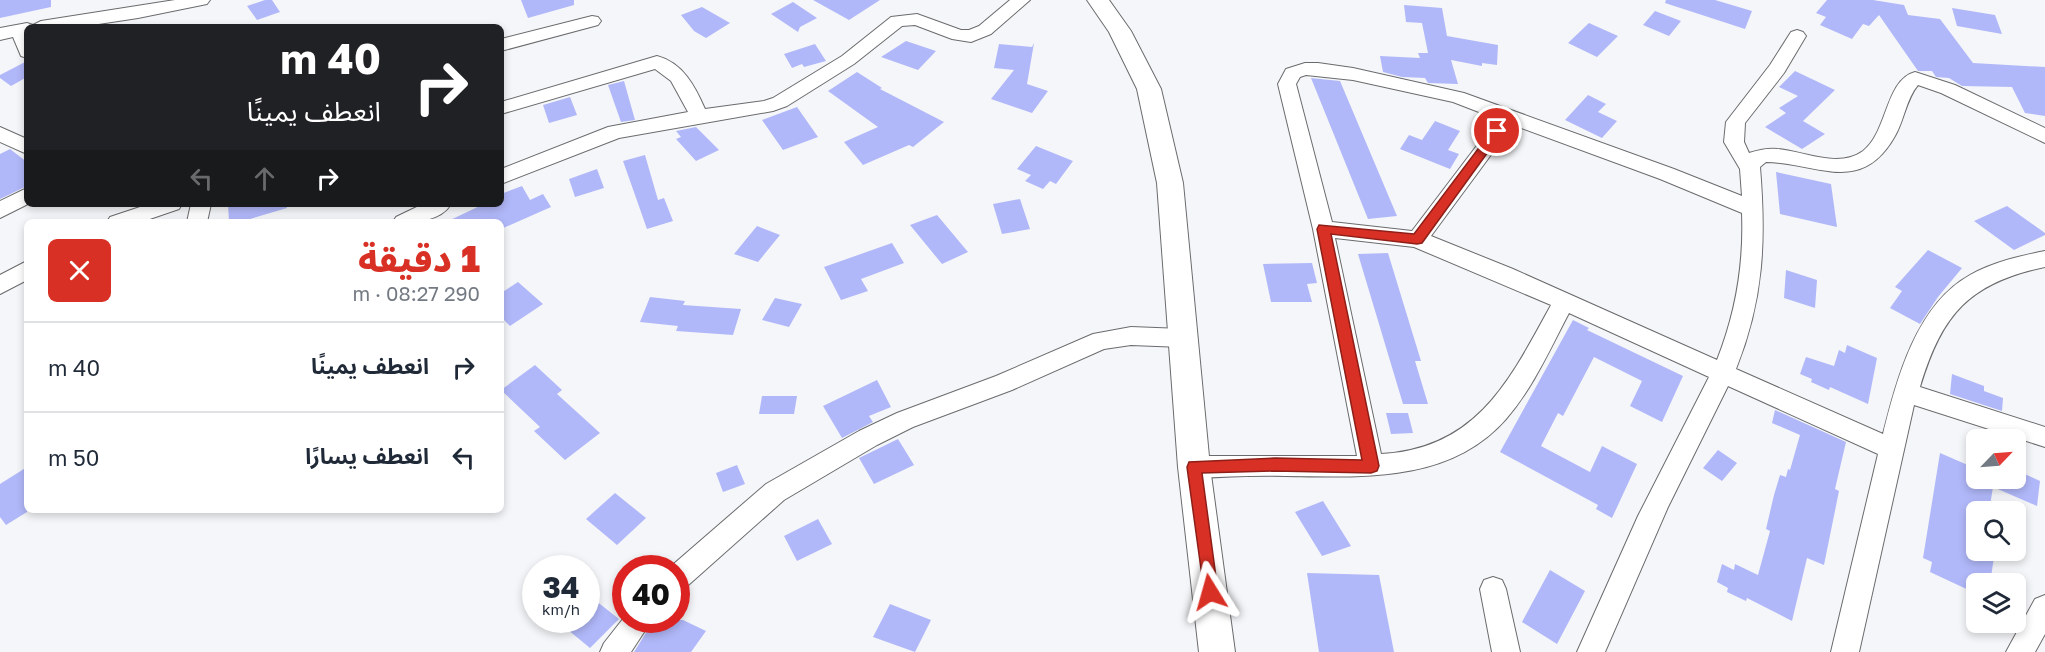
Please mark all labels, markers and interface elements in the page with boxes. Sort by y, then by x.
text: 40 m [280,33,381,83]
icon: right [402,48,480,126]
text: انعطف يمينًا [247,95,381,127]
pin [1471,105,1522,156]
icon: arrive [1480,114,1513,147]
icon: left [185,162,218,195]
icon: ahead [248,162,281,195]
icon: right [311,162,344,195]
text: 1 دقيقة [358,237,480,280]
button: close [48,239,111,302]
text: 290 m · 08:27 [352,281,480,305]
icon: right [447,351,480,384]
text: انعطف يمينًا [311,352,429,379]
text: 40 m [48,354,100,381]
north arrow [1966,429,2026,489]
map controls [1966,429,2026,633]
icon: left [447,441,480,474]
text: انعطف يسارًا [305,442,429,469]
text: 50 m [48,444,99,471]
button: search [1966,501,2026,561]
speed limit sign: 40 [612,555,690,633]
position arrow [1178,560,1242,624]
text: 34 [542,569,580,605]
button: layers [1966,573,2026,633]
text: km/h [542,600,580,618]

